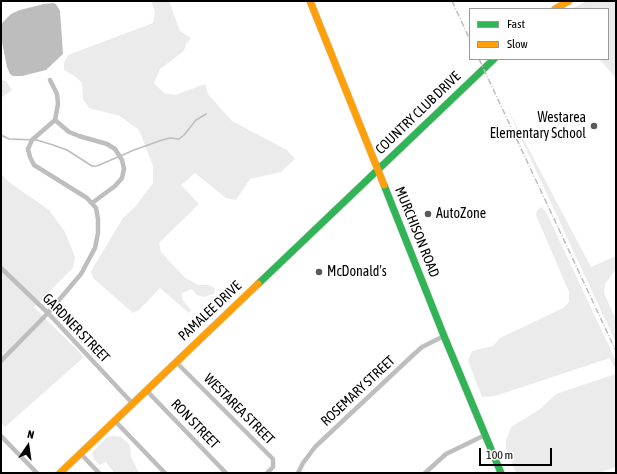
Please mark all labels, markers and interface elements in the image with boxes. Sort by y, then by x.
legend [469,8,609,60]
text: Fast [507,17,525,31]
text: Slow [507,37,528,51]
street label: COUNTRY CLUB DRIVE [372,68,464,158]
place label: Westarea Elementary School [490,110,586,142]
marker: Westarea Elementary School [589,121,599,131]
street label: MURCHISON ROAD [391,184,443,280]
place label: AutoZone [436,206,486,222]
marker: AutoZone [423,209,433,219]
place label: McDonald's [327,264,387,280]
marker: McDonald's [314,267,324,277]
street label: PAMALEE DRIVE [175,278,245,344]
street label: GARDNER STREET [39,290,113,366]
street label: ROSEMARY STREET [317,352,399,430]
street label: WESTAREA STREET [200,370,278,448]
street label: RON STREET [167,396,223,452]
north arrow [8,426,48,466]
text: N [26,428,35,441]
scale bar [481,440,554,466]
text: 100 m [486,448,513,462]

